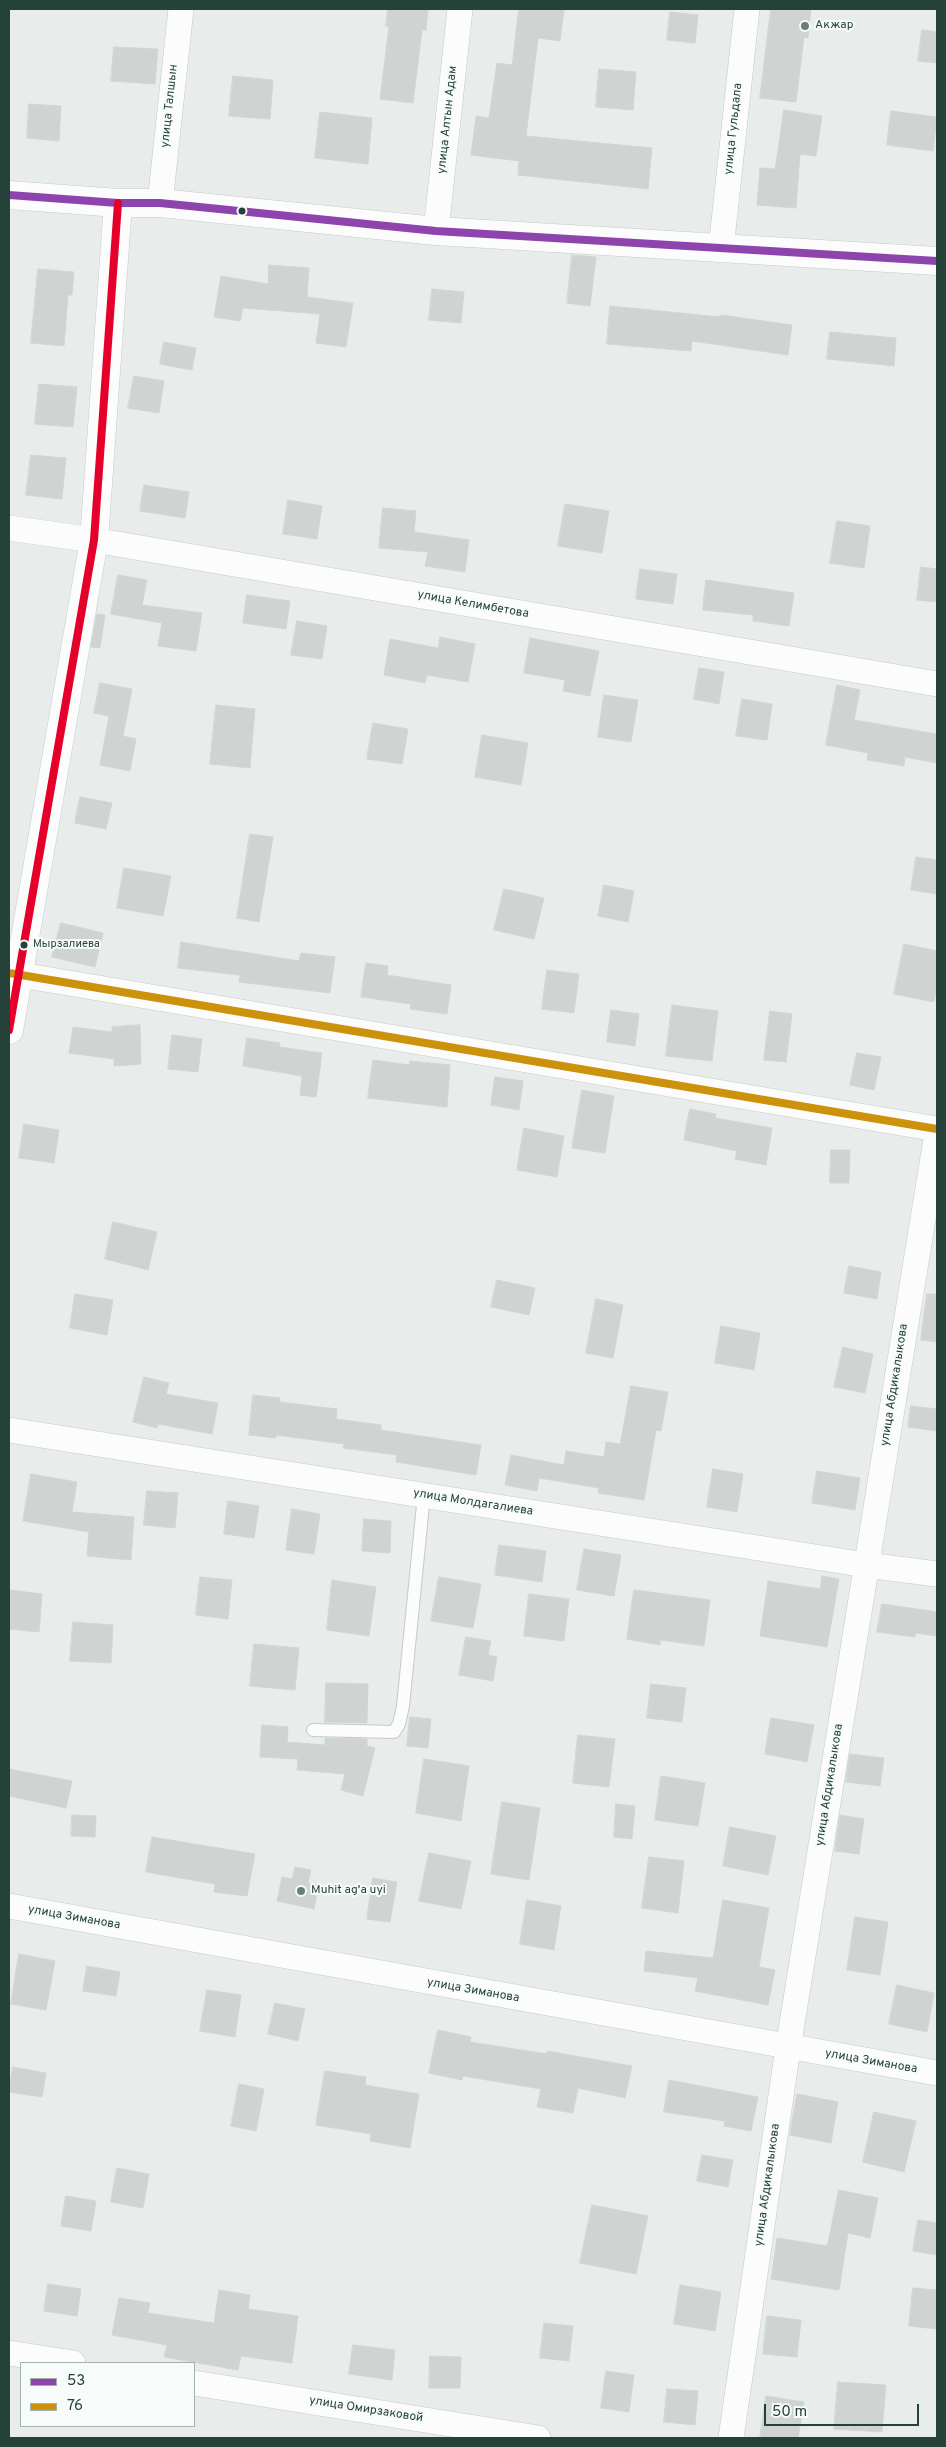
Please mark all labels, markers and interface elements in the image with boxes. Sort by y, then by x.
place label: Акжар [815,19,854,33]
marker: Акжар [799,20,811,32]
street label: улица Талшын [158,64,182,148]
street label: улица Алтын Адам [435,65,461,175]
street label: улица Гульдала [722,83,746,175]
unlabelled marker [237,206,247,216]
street label: улица Келимбетова [416,588,530,622]
place label: Мырзалиева [33,938,100,952]
marker: Мырзалиева [19,940,29,950]
street label: улица Абдикалыкова [878,1323,912,1447]
street label: улица Молдагалиева [412,1486,534,1520]
street label: улица Абдикалыкова [813,1723,847,1847]
place label: Muhit ag'a uyi [311,1884,386,1898]
marker: Muhit ag'a uyi [295,1885,307,1897]
street label: улица Зиманова [27,1903,121,1933]
street label: улица Зиманова [426,1976,520,2006]
street label: улица Зиманова [824,2047,918,2077]
street label: улица Абдикалыкова [752,2123,784,2247]
legend [20,2362,195,2427]
text: 53 [67,2372,85,2391]
street label: улица Омирзаковой [308,2394,424,2426]
scale bar [766,2394,921,2426]
text: 76 [67,2397,83,2416]
text: 50 m [772,2403,807,2422]

